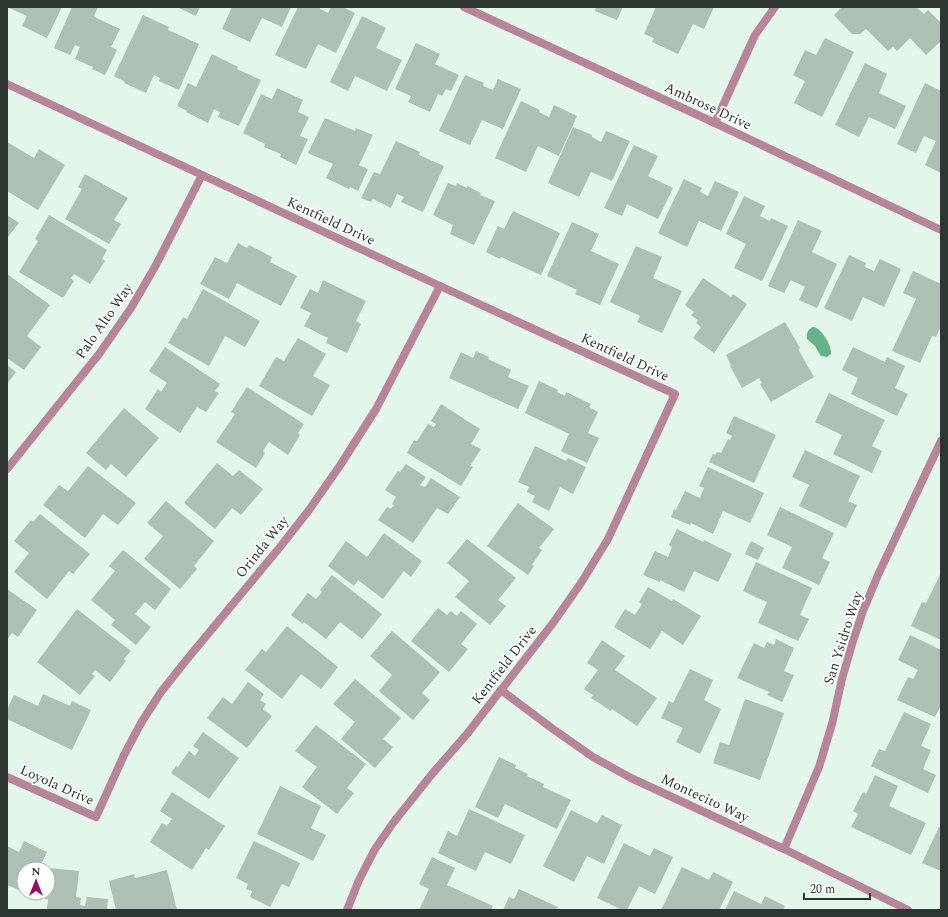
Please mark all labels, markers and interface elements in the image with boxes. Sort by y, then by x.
street label: Ambrose Drive [661,77,755,135]
street label: Kentfield Drive [283,191,379,251]
street label: Palo Alto Way [70,278,139,363]
street label: Kentfield Drive [577,327,673,387]
street label: Orinda Way [230,510,294,583]
street label: San Ysidro Way [818,587,868,687]
street label: Kentfield Drive [466,621,542,709]
street label: Loyola Drive [16,759,98,811]
street label: Montecito Way [658,768,754,828]
north arrow [16,861,56,901]
text: N [32,863,41,880]
scale bar [804,875,870,901]
text: 20 m [810,880,835,899]

